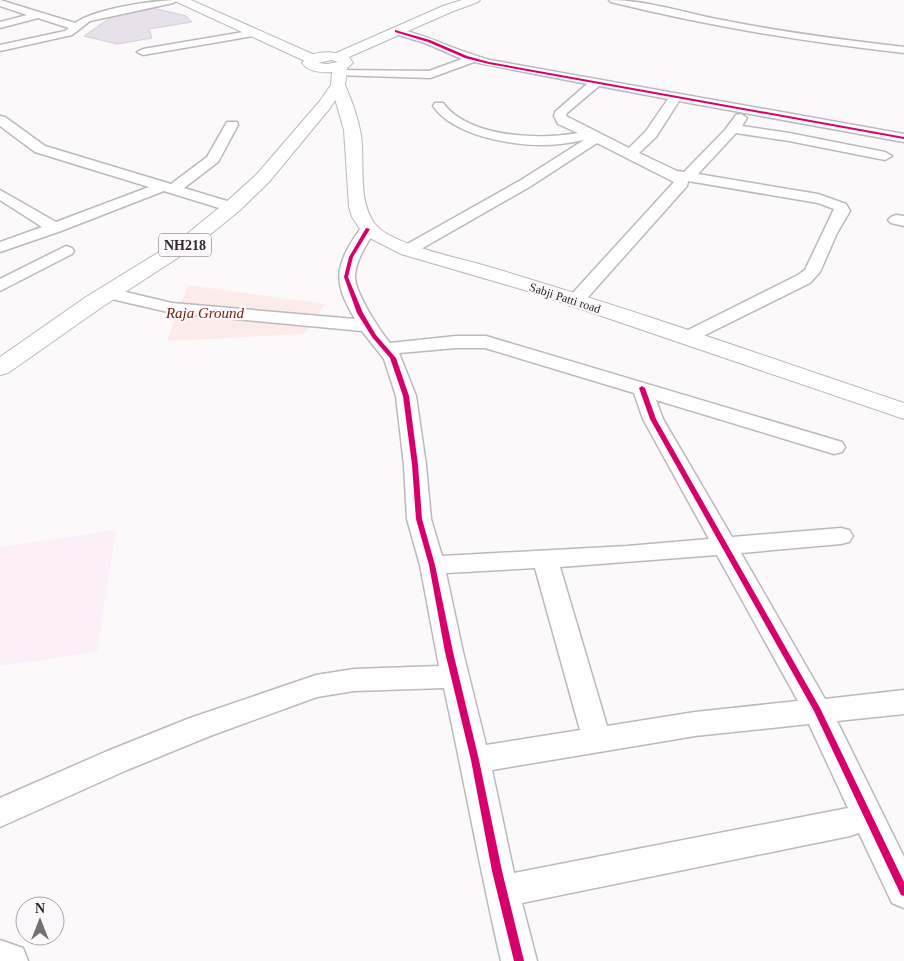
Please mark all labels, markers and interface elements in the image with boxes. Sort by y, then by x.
road number: NH218 [159,234,211,256]
street label: Sabji Patti road [528,280,602,316]
park label: Raja Ground [165,305,245,321]
north arrow [15,896,65,946]
text: N [35,901,45,916]

